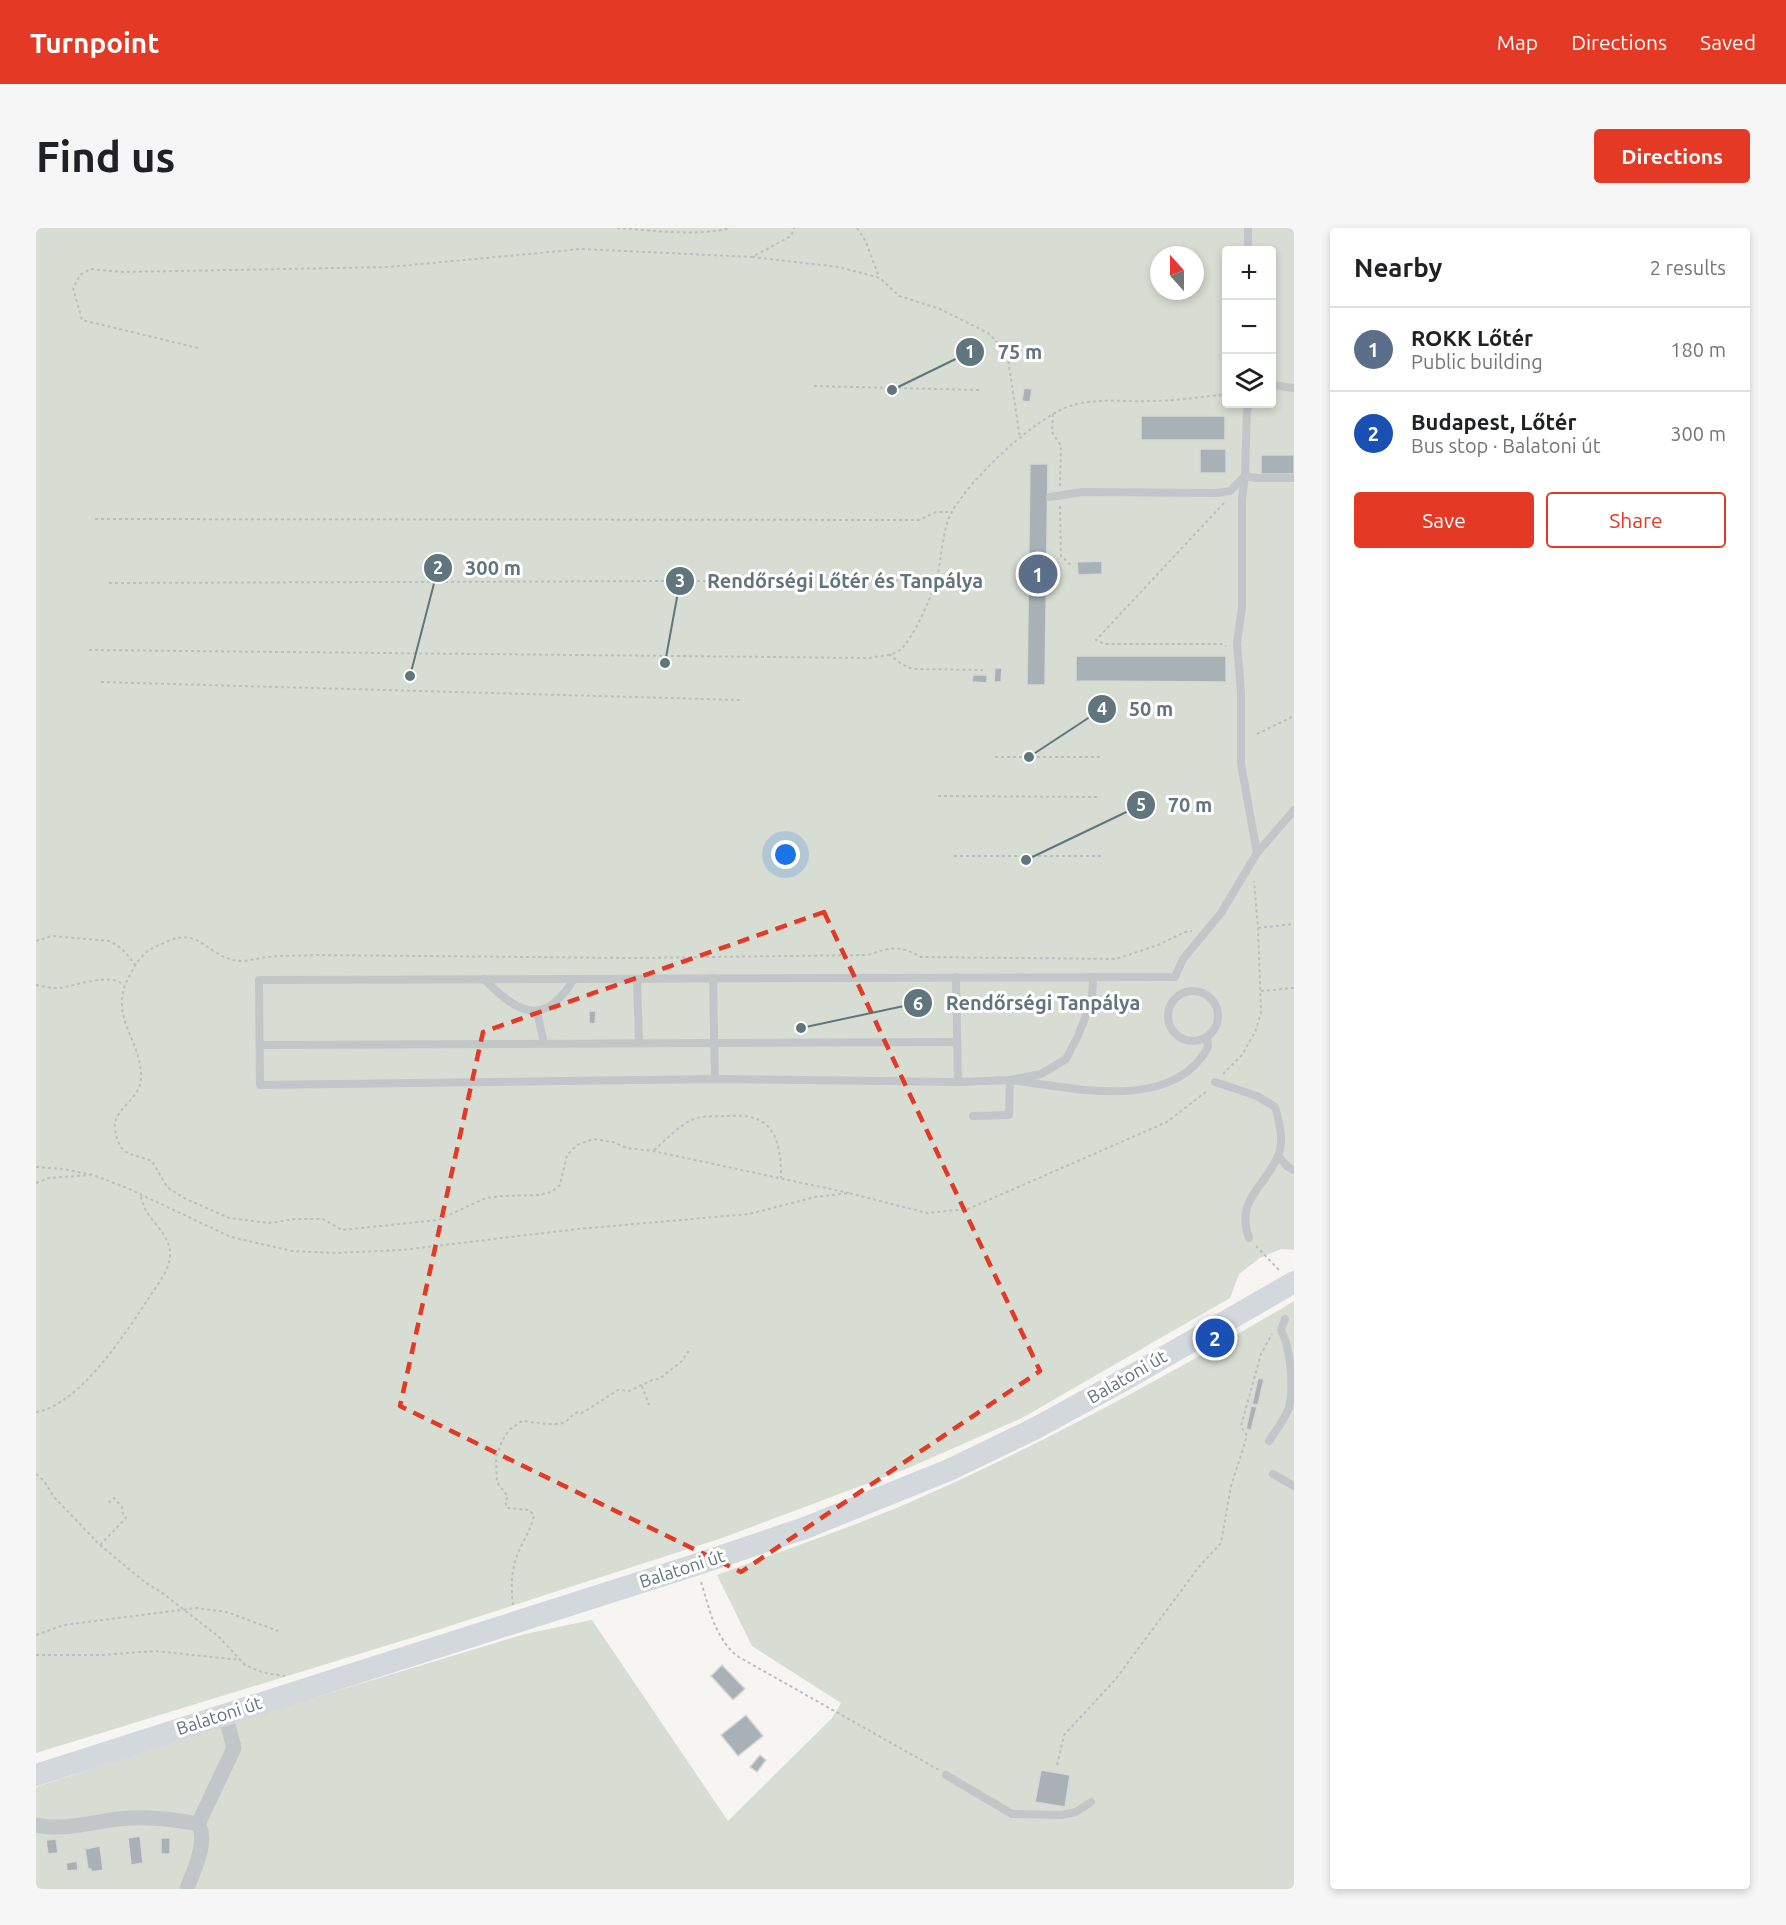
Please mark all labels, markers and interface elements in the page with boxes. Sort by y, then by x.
text: Turnpoint [30,27,159,58]
text: Map [1497,30,1538,54]
text: Directions [1571,30,1667,54]
text: Saved [1700,30,1756,54]
button: Directions [1594,129,1750,183]
text: Find us [36,133,175,180]
north arrow [1150,246,1204,300]
map controls [1222,246,1276,408]
button: + [1222,246,1276,300]
text: Nearby [1354,253,1442,282]
text: 2 results [1650,256,1726,279]
button: − [1222,300,1276,354]
text: ROKK Lőtér [1411,325,1533,350]
callout: 75 m [955,333,1054,371]
text: 1 [1368,338,1379,361]
text: 180 m [1670,338,1726,361]
text: 75 m [998,340,1042,363]
text: 1 [965,341,975,361]
text: Public building [1411,350,1543,373]
button: layers [1222,354,1276,408]
text: Budapest, Lőtér [1411,409,1576,434]
text: 2 [1368,422,1379,445]
text: 300 m [1670,422,1726,445]
text: Bus stop · Balatoni út [1411,434,1601,457]
button: Save [1354,492,1534,548]
button: Share [1546,492,1726,548]
callout: 300 m [423,549,533,587]
pin: 1 [1018,552,1058,596]
text: 300 m [465,556,521,579]
text: 2 [433,557,443,577]
callout: Rendőrségi Lőtér és Tanpálya [665,562,996,600]
text: Rendőrségi Lőtér és Tanpálya [707,569,983,592]
text: 3 [675,570,685,590]
callout: 50 m [1087,690,1186,728]
text: 50 m [1129,697,1173,720]
text: 4 [1097,698,1107,718]
callout: 70 m [1126,786,1224,824]
text: 70 m [1168,793,1212,816]
text: 5 [1136,794,1146,814]
your location [771,840,800,869]
callout: Rendőrségi Tanpálya [903,984,1152,1022]
text: Rendőrségi Tanpálya [946,991,1140,1014]
text: 6 [913,993,923,1013]
pin: 2 [1196,1316,1234,1360]
street label: Balatoni út [1083,1345,1170,1407]
street label: Balatoni út [637,1545,727,1591]
street label: Balatoni út [174,1692,264,1738]

